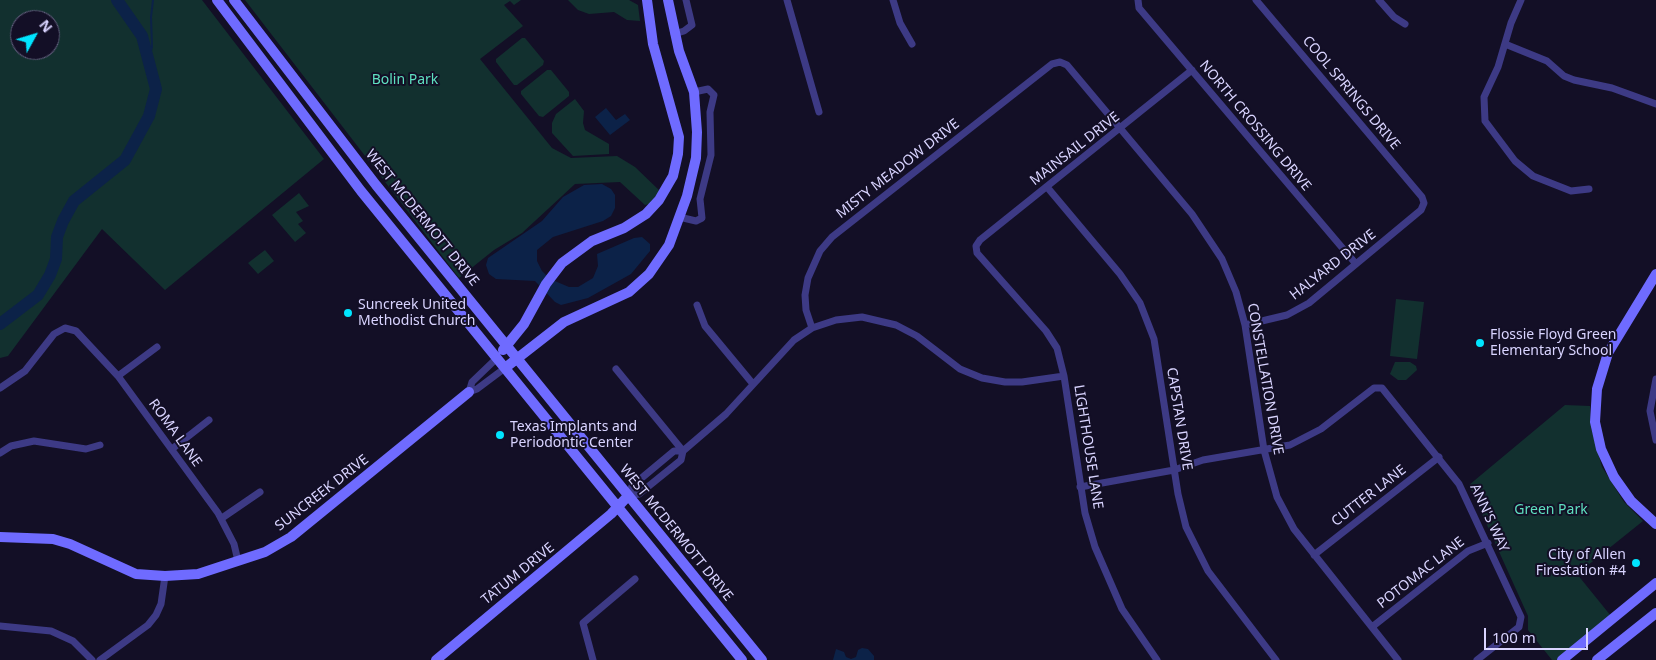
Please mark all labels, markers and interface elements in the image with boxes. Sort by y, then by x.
north arrow [10,10,60,60]
text: N [35,15,57,36]
street label: COOL SPRINGS DRIVE [1299,33,1403,153]
street label: NORTH CROSSING DRIVE [1196,57,1314,195]
park label: Bolin Park [372,72,438,88]
street label: MAINSAIL DRIVE [1027,109,1123,189]
street label: MISTY MEADOW DRIVE [833,116,963,222]
street label: WEST MCDERMOTT DRIVE [362,146,482,290]
street label: HALYARD DRIVE [1287,226,1379,304]
place label: Suncreek United Methodist Church [358,297,475,330]
street label: CONSTELLATION DRIVE [1243,302,1287,456]
marker: Suncreek United Methodist Church [342,307,354,319]
place label: Flossie Floyd Green Elementary School [1490,327,1617,360]
marker: Flossie Floyd Green Elementary School [1474,337,1486,349]
street label: CAPSTAN DRIVE [1163,366,1195,472]
street label: LIGHTHOUSE LANE [1070,384,1106,510]
street label: ROMA LANE [145,396,205,470]
place label: Texas Implants and Periodontic Center [510,419,637,452]
marker: Texas Implants and Periodontic Center [494,429,506,441]
street label: SUNCREEK DRIVE [272,451,372,535]
street label: WEST MCDERMOTT DRIVE [616,461,736,605]
street label: CUTTER LANE [1328,462,1410,530]
street label: ANN'S WAY [1466,481,1512,555]
park label: Green Park [1514,502,1588,518]
street label: POTOMAC LANE [1374,534,1468,612]
street label: TATUM DRIVE [478,539,558,609]
place label: City of Allen Firestation #4 [1536,547,1626,580]
marker: City of Allen Firestation #4 [1630,557,1642,569]
scale bar [1486,618,1590,650]
text: 100 m [1492,627,1536,647]

